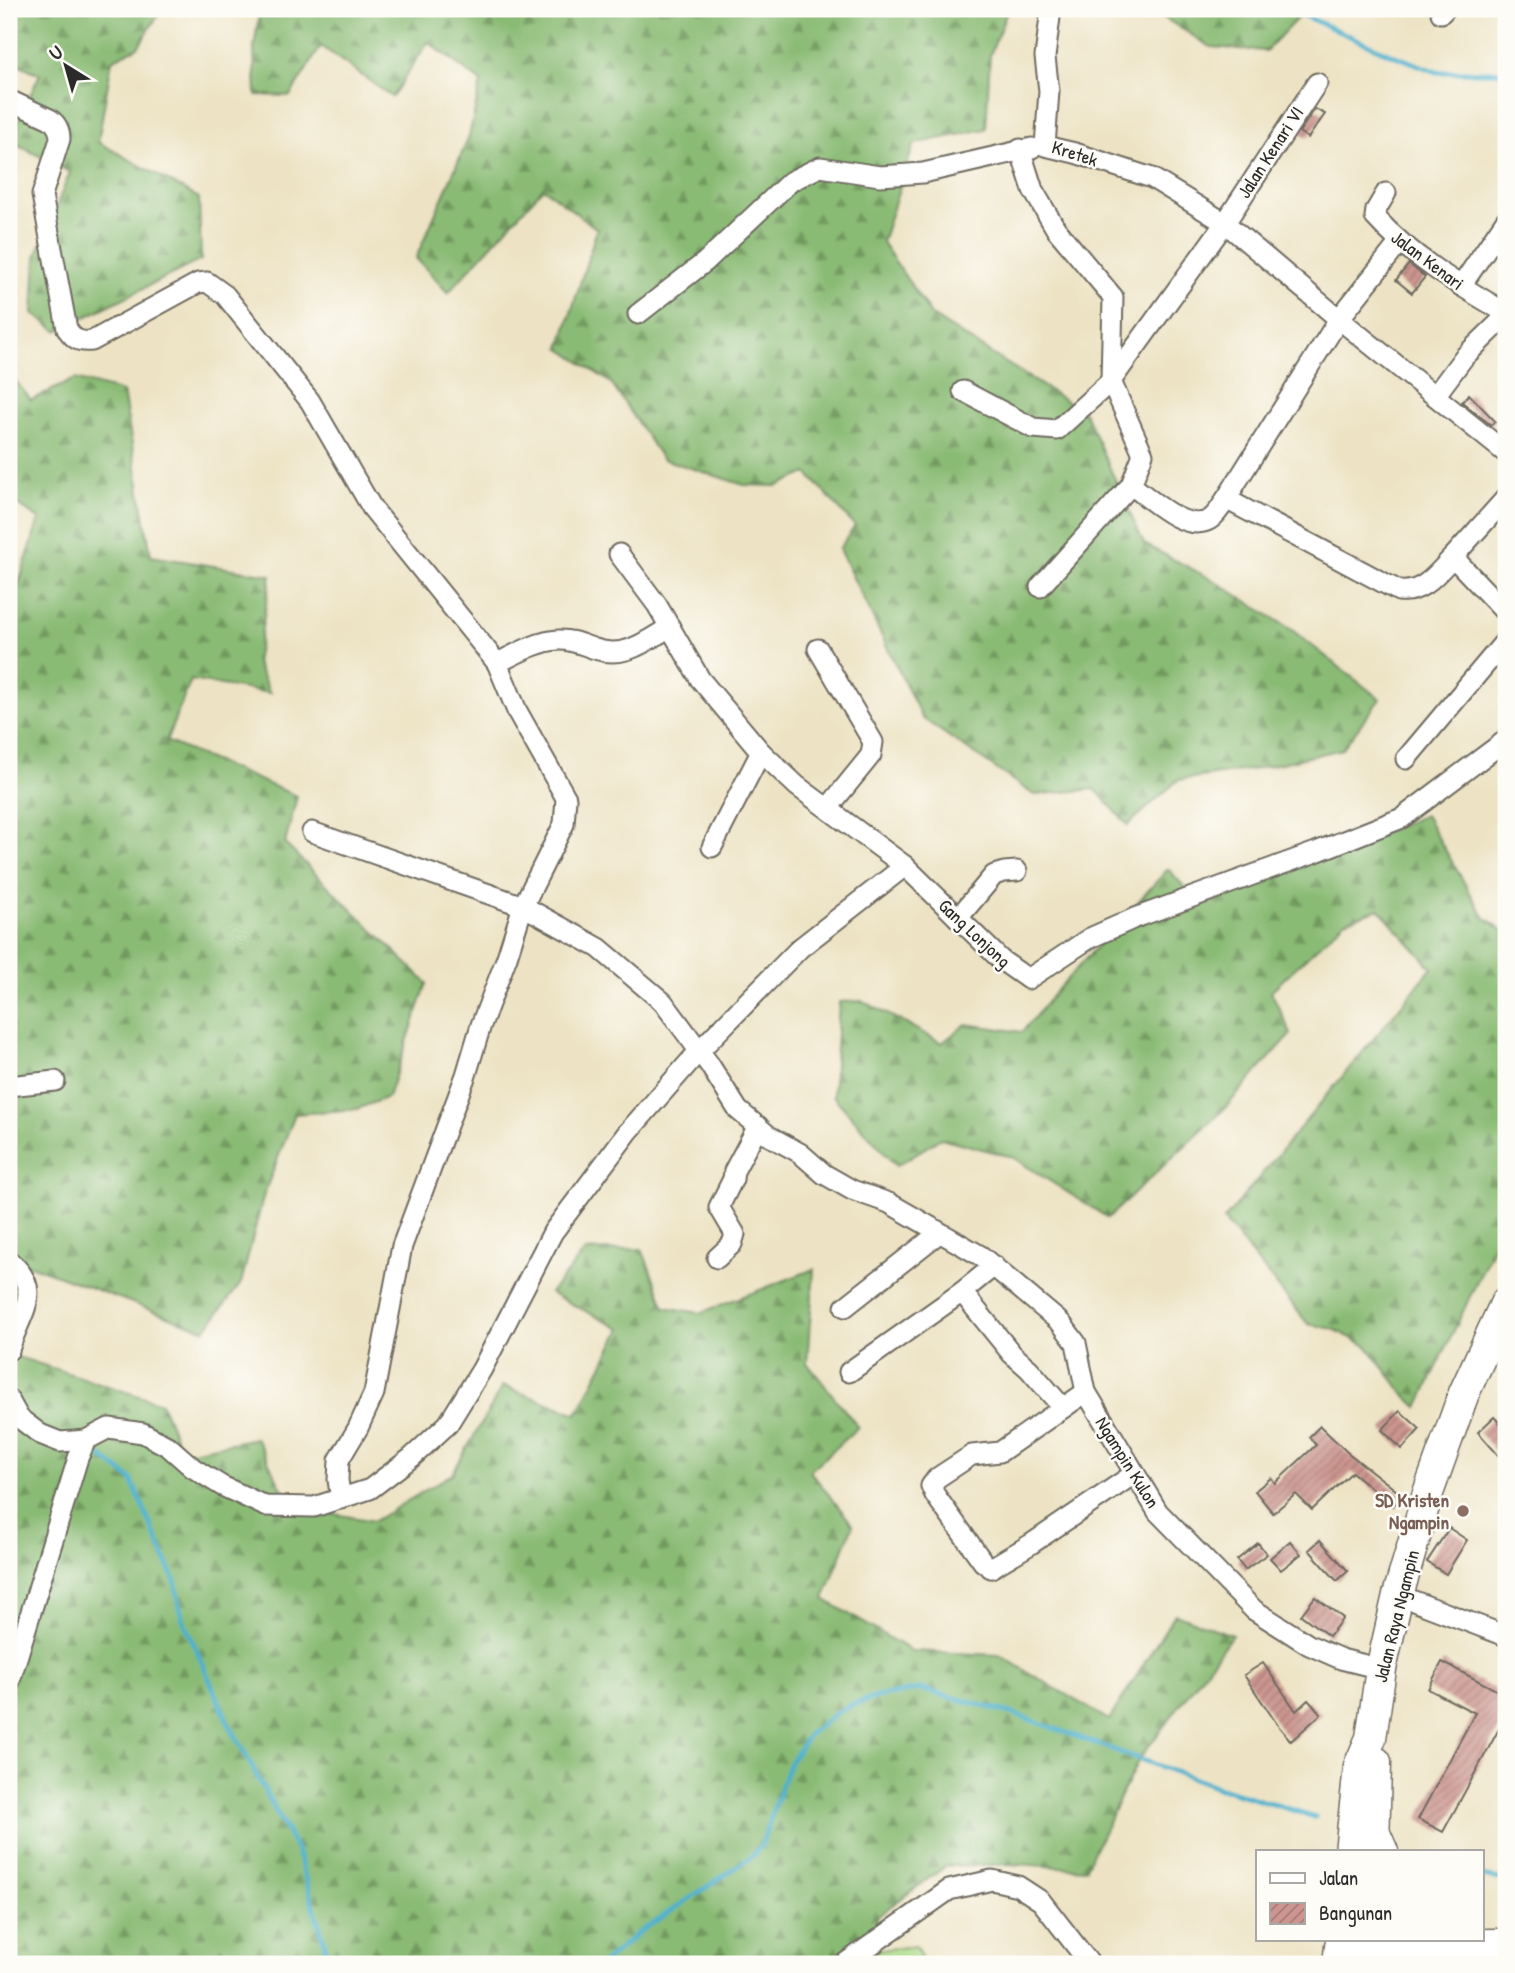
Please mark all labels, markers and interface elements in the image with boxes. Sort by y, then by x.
north arrow [32,32,102,102]
text: U [44,39,68,66]
street label: Jalan Kenari VI [1231,101,1309,203]
street label: Kretek [1049,133,1101,173]
street label: Jalan Kenari [1386,224,1470,296]
street label: Gang Lonjong [933,893,1017,973]
street label: Ngampin Kulon [1090,1411,1166,1513]
place label: SD Kristen Ngampin [1375,1487,1449,1536]
marker: SD Kristen Ngampin [1455,1503,1471,1519]
street label: Jalan Raya Ngampin [1367,1547,1425,1685]
legend [1256,1850,1484,1941]
text: Jalan [1319,1863,1358,1892]
text: Bangunan [1319,1898,1392,1927]

